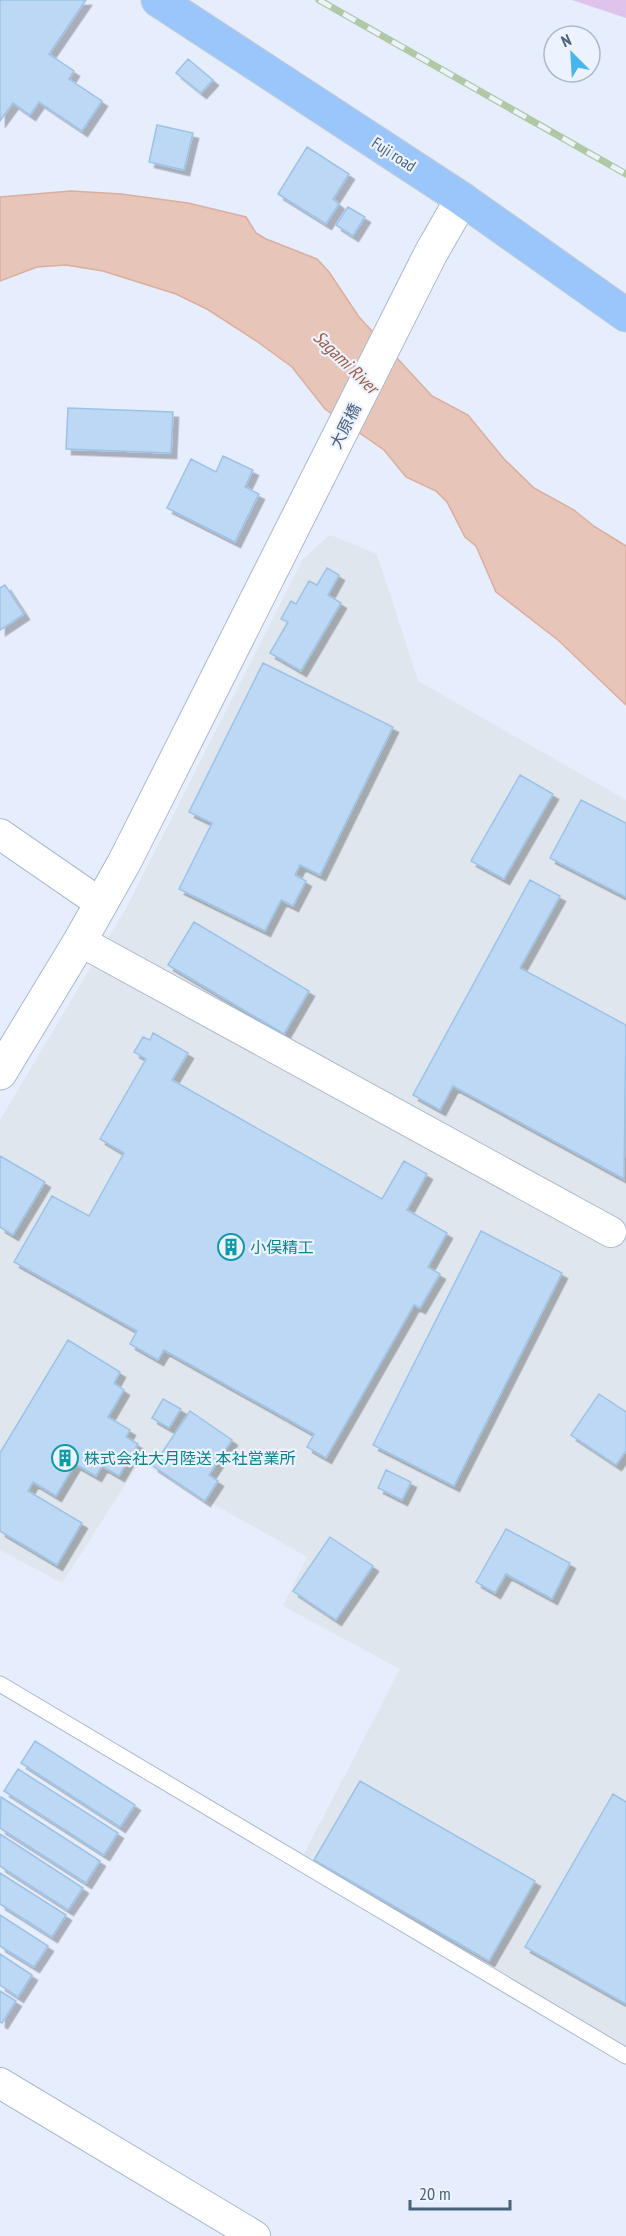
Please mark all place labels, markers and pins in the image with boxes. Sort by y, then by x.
building icon: 小俣精工 [216,1232,246,1262]
place label: 小俣精工 [250,1237,314,1257]
building icon: 株式会社大月陸送 本社営業所 [50,1443,80,1473]
place label: 株式会社大月陸送 本社営業所 [84,1448,295,1468]

